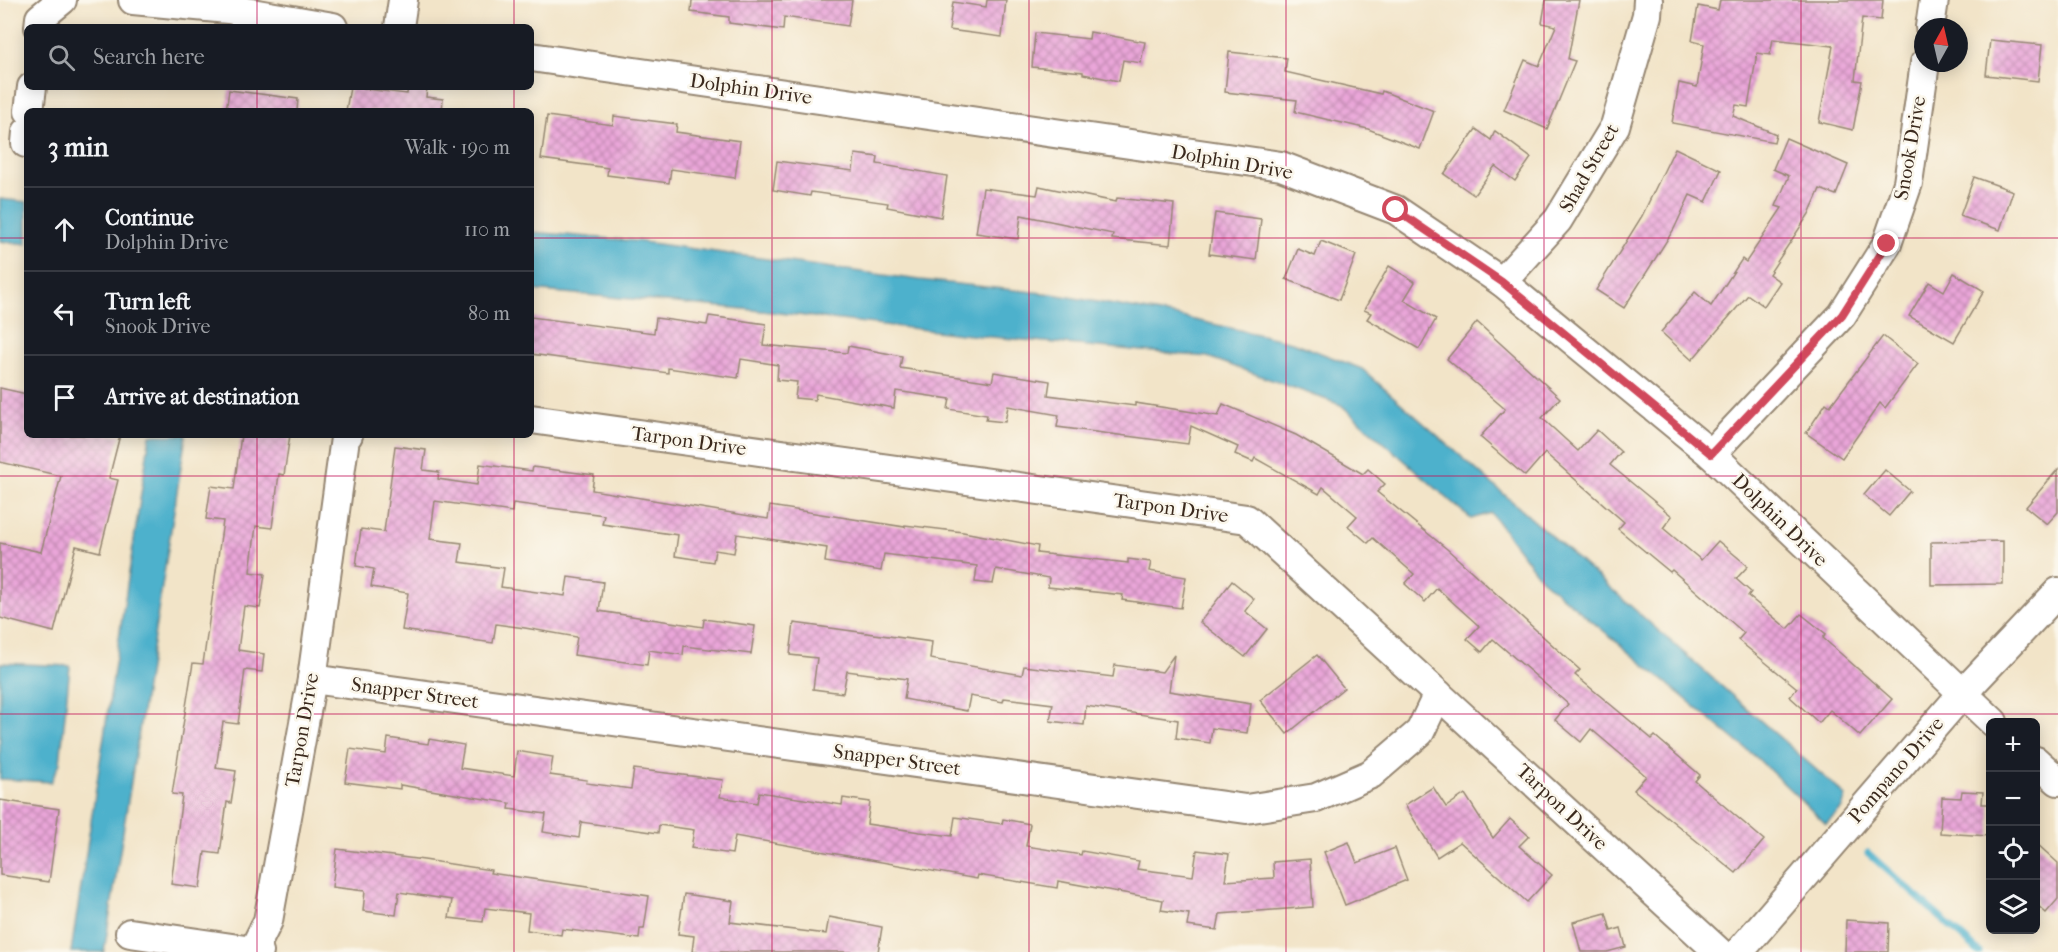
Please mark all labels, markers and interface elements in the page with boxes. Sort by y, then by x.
north arrow [1914,18,1968,72]
search box [24,24,534,90]
icon: search [45,41,78,74]
text: Search here [93,44,205,70]
street label: Dolphin Drive [688,69,814,109]
street label: Snook Drive [1890,94,1930,202]
street label: Shad Street [1554,119,1624,217]
text: 3 min [48,132,109,163]
text: Walk · 190 m [404,136,510,159]
street label: Dolphin Drive [1169,140,1295,184]
route start [1382,196,1408,222]
text: Continue [105,205,194,231]
icon: ahead [48,213,81,246]
text: 110 m [464,218,510,241]
route end [1873,230,1899,256]
text: Dolphin Drive [105,231,228,254]
text: Turn left [105,289,191,315]
icon: left [48,297,81,330]
text: 80 m [468,302,510,325]
text: Snook Drive [105,315,210,338]
icon: arrive [48,381,81,414]
text: Arrive at destination [105,384,299,410]
street label: Tarpon Drive [630,422,748,460]
street label: Dolphin Drive [1728,469,1832,571]
street label: Tarpon Drive [1112,489,1230,527]
street label: Tarpon Drive [281,671,323,789]
street label: Snapper Street [350,673,480,713]
street label: Pompano Drive [1844,712,1948,828]
map controls [1986,718,2040,934]
button: + [1986,718,2040,772]
street label: Snapper Street [832,740,962,780]
street label: Tarpon Drive [1512,759,1612,855]
button: − [1986,772,2040,826]
button: locate [1986,826,2040,880]
button: layers [1986,880,2040,934]

